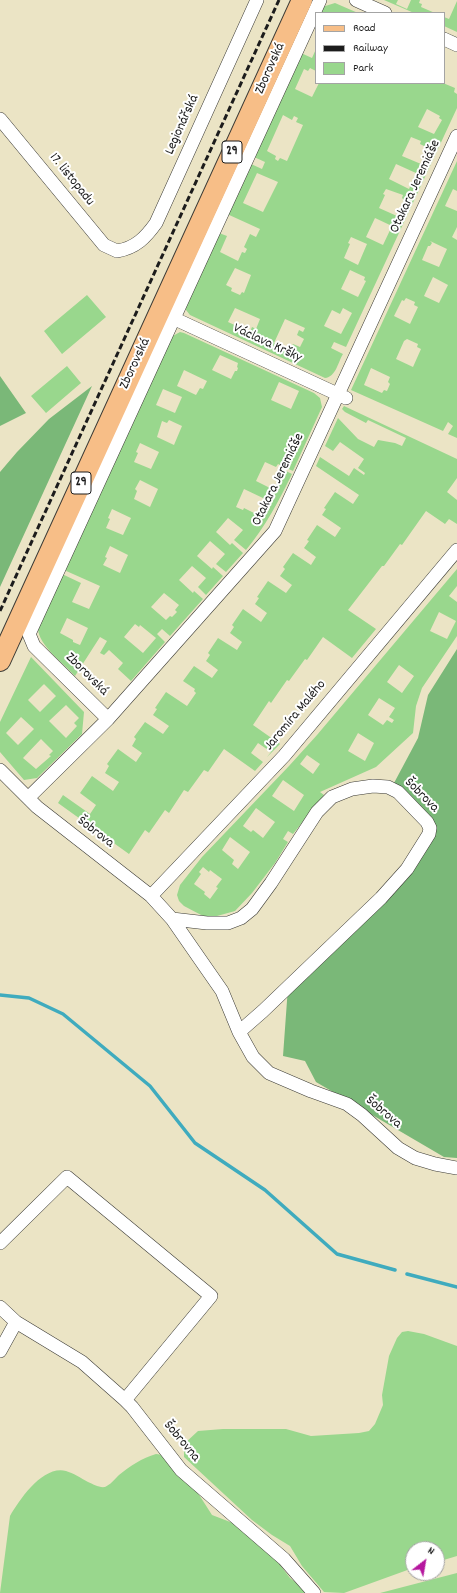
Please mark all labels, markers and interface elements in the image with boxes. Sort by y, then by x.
legend [315,12,445,84]
text: Road [353,20,375,37]
text: Railway [353,40,388,57]
street label: Zborovská [252,41,290,97]
text: Park [353,60,373,77]
street label: Legionářská [162,92,204,158]
street label: Otakara Jeremiáše [387,138,445,236]
road number: 29 [222,141,242,163]
street label: 17. listopadu [45,150,97,210]
street label: Václava Kršky [230,321,304,367]
street label: Zborovská [117,336,155,392]
street label: Otakara Jeremiáše [249,431,309,529]
road number: 29 [71,472,91,494]
street label: Zborovská [61,650,111,700]
street label: Jaromíra Malého [262,677,330,755]
street label: Šobrova [400,775,442,817]
street label: Šobrova [73,813,117,853]
street label: Šobrova [362,1093,404,1133]
street label: Šobrovna [159,1418,203,1466]
north arrow [405,1541,445,1581]
text: N [424,1543,437,1560]

